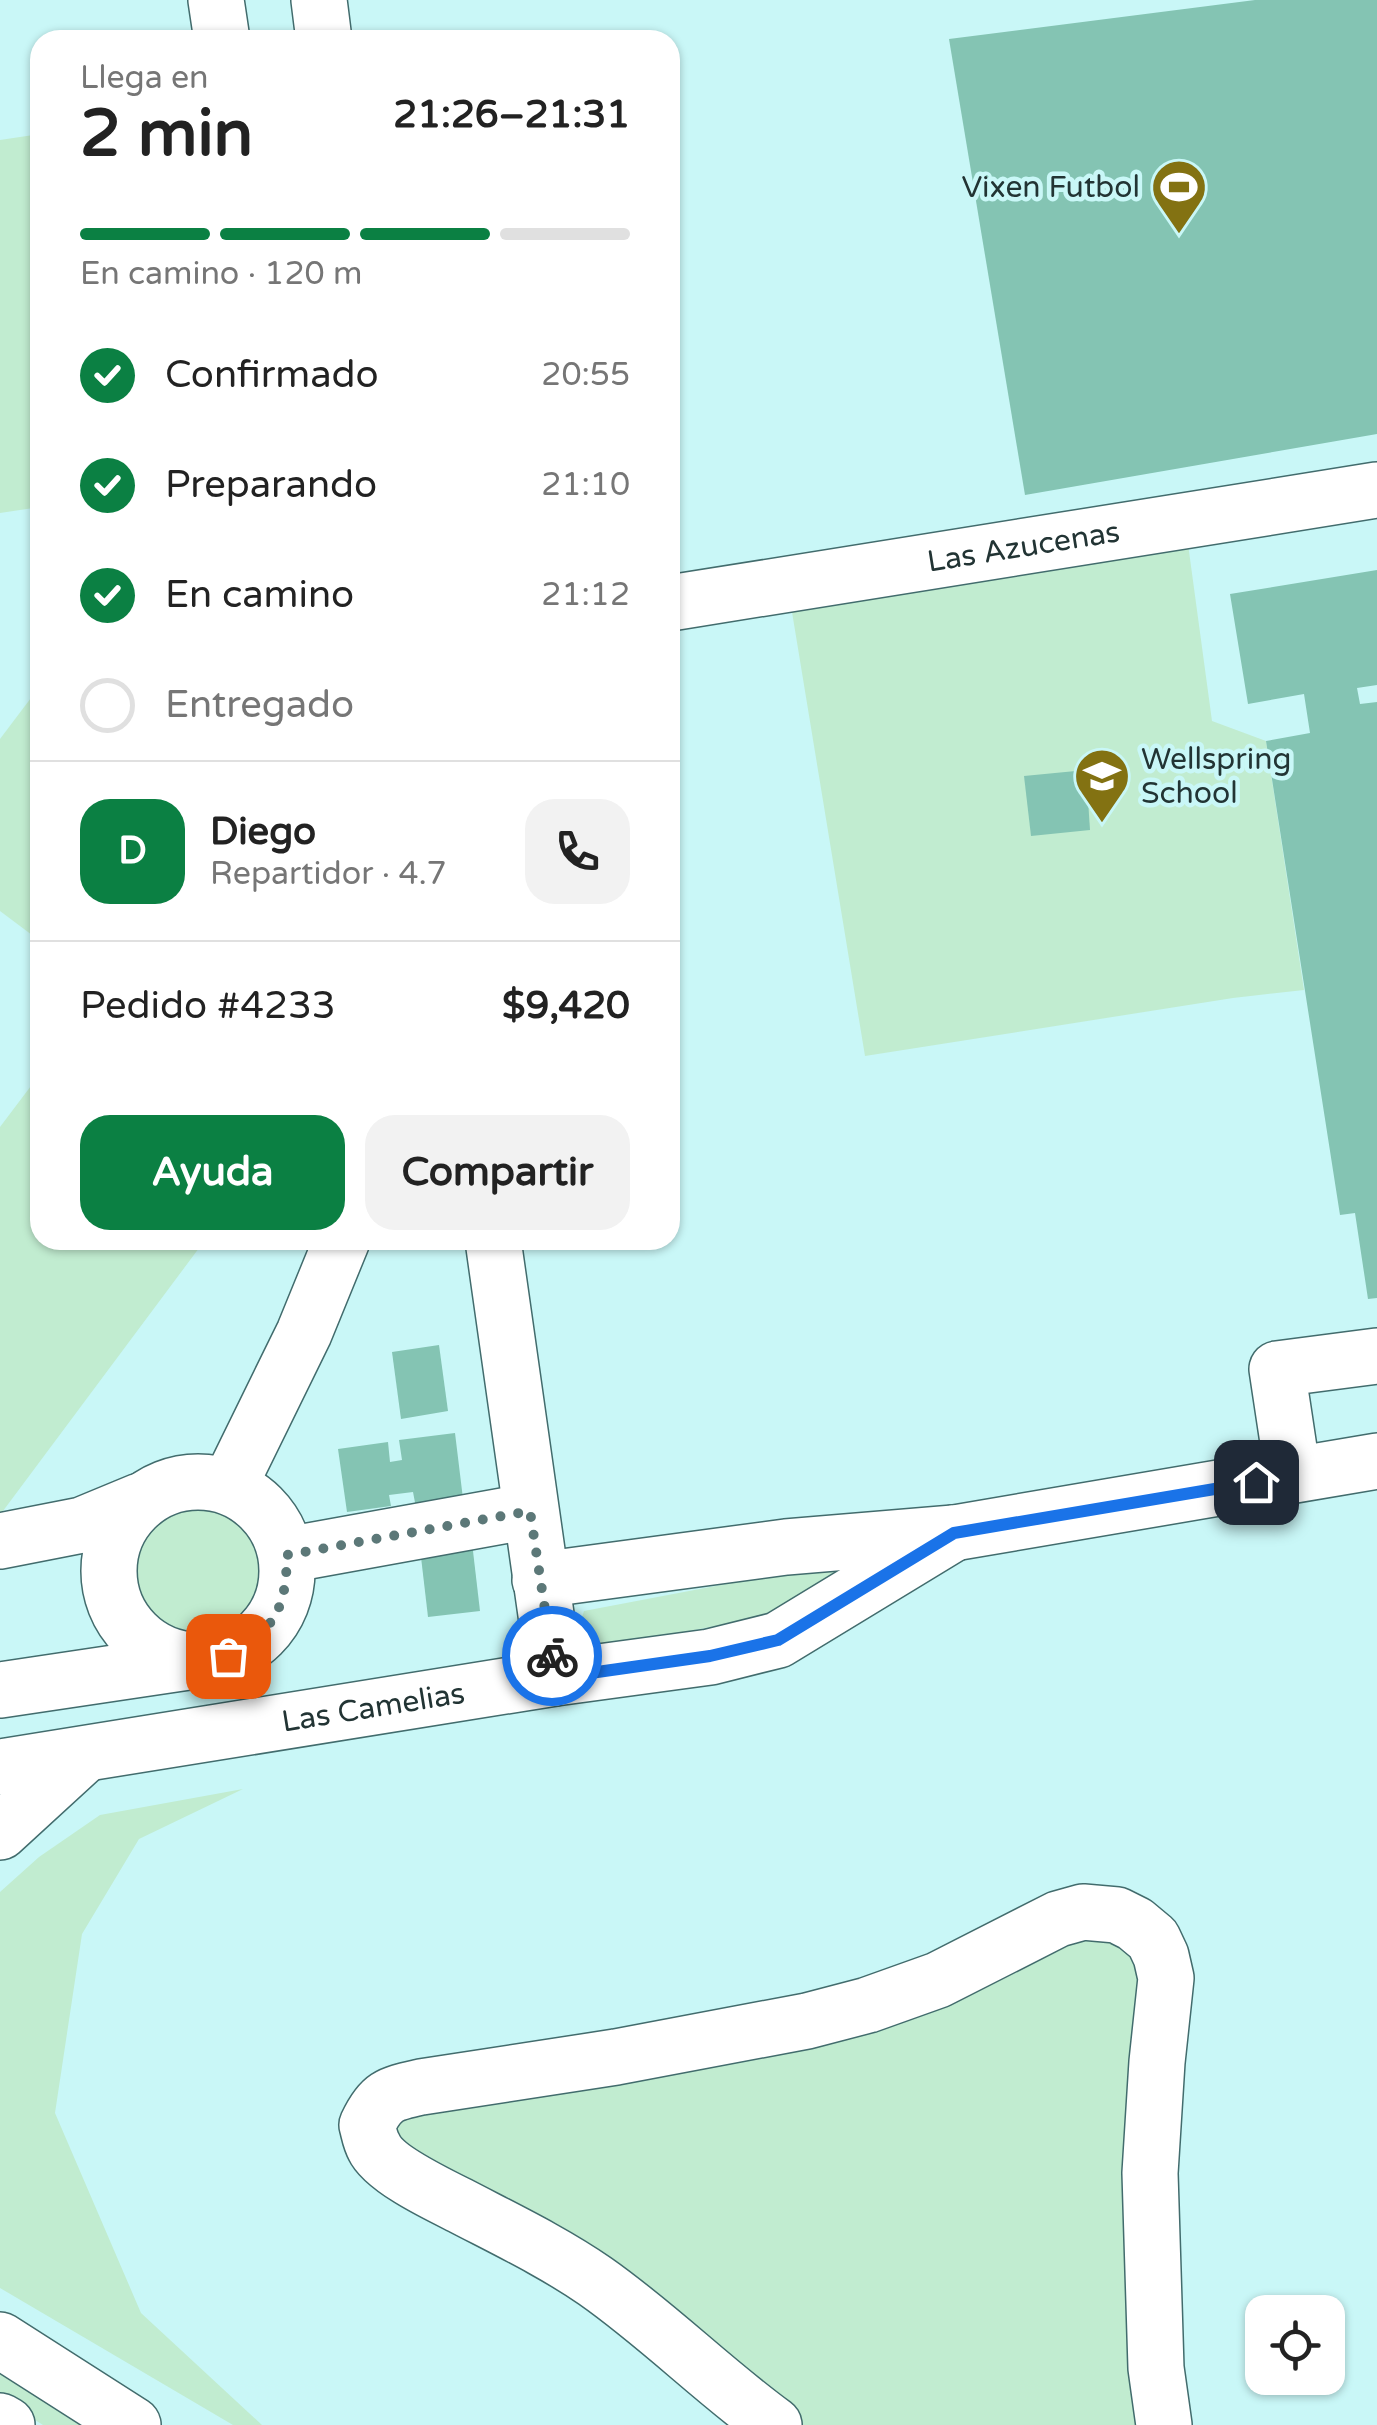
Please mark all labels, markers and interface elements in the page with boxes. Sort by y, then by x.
text: Llega en [80,59,209,97]
text: 21:26–21:31 [393,92,630,138]
text: 2 min [80,95,253,174]
sports icon: Vixen Futbol [1149,157,1209,236]
place label: Vixen Futbol [962,169,1140,206]
text: En camino · 120 m [80,255,362,293]
icon: check [80,348,135,403]
text: Confirmado [165,352,379,398]
text: 20:55 [541,356,630,394]
icon: check [80,458,135,513]
text: Preparando [165,462,377,508]
text: 21:10 [541,466,630,504]
street label: Las Azucenas [925,513,1123,581]
icon: check [80,568,135,623]
text: En camino [165,572,354,618]
text: 21:12 [541,576,630,614]
text: Entregado [165,682,354,728]
place label: Wellspring School [1141,741,1291,812]
school or university icon: Wellspring School [1072,746,1132,825]
button: phone [525,799,630,904]
text: Diego [210,809,316,855]
text: D [118,828,147,874]
text: Repartidor · 4.7 [210,855,447,893]
text: Pedido #4233 [80,983,336,1029]
text: $9,420 [502,983,630,1029]
button: Ayuda [80,1115,345,1230]
button: Compartir [365,1115,630,1230]
pin [1214,1440,1299,1525]
icon: home [1229,1455,1284,1510]
courier [502,1606,602,1706]
pin [186,1614,271,1699]
icon: bag [201,1629,256,1684]
icon: bike [525,1629,580,1684]
street label: Las Camelias [279,1675,468,1741]
map controls [1245,2295,1345,2395]
button: locate [1245,2295,1345,2395]

